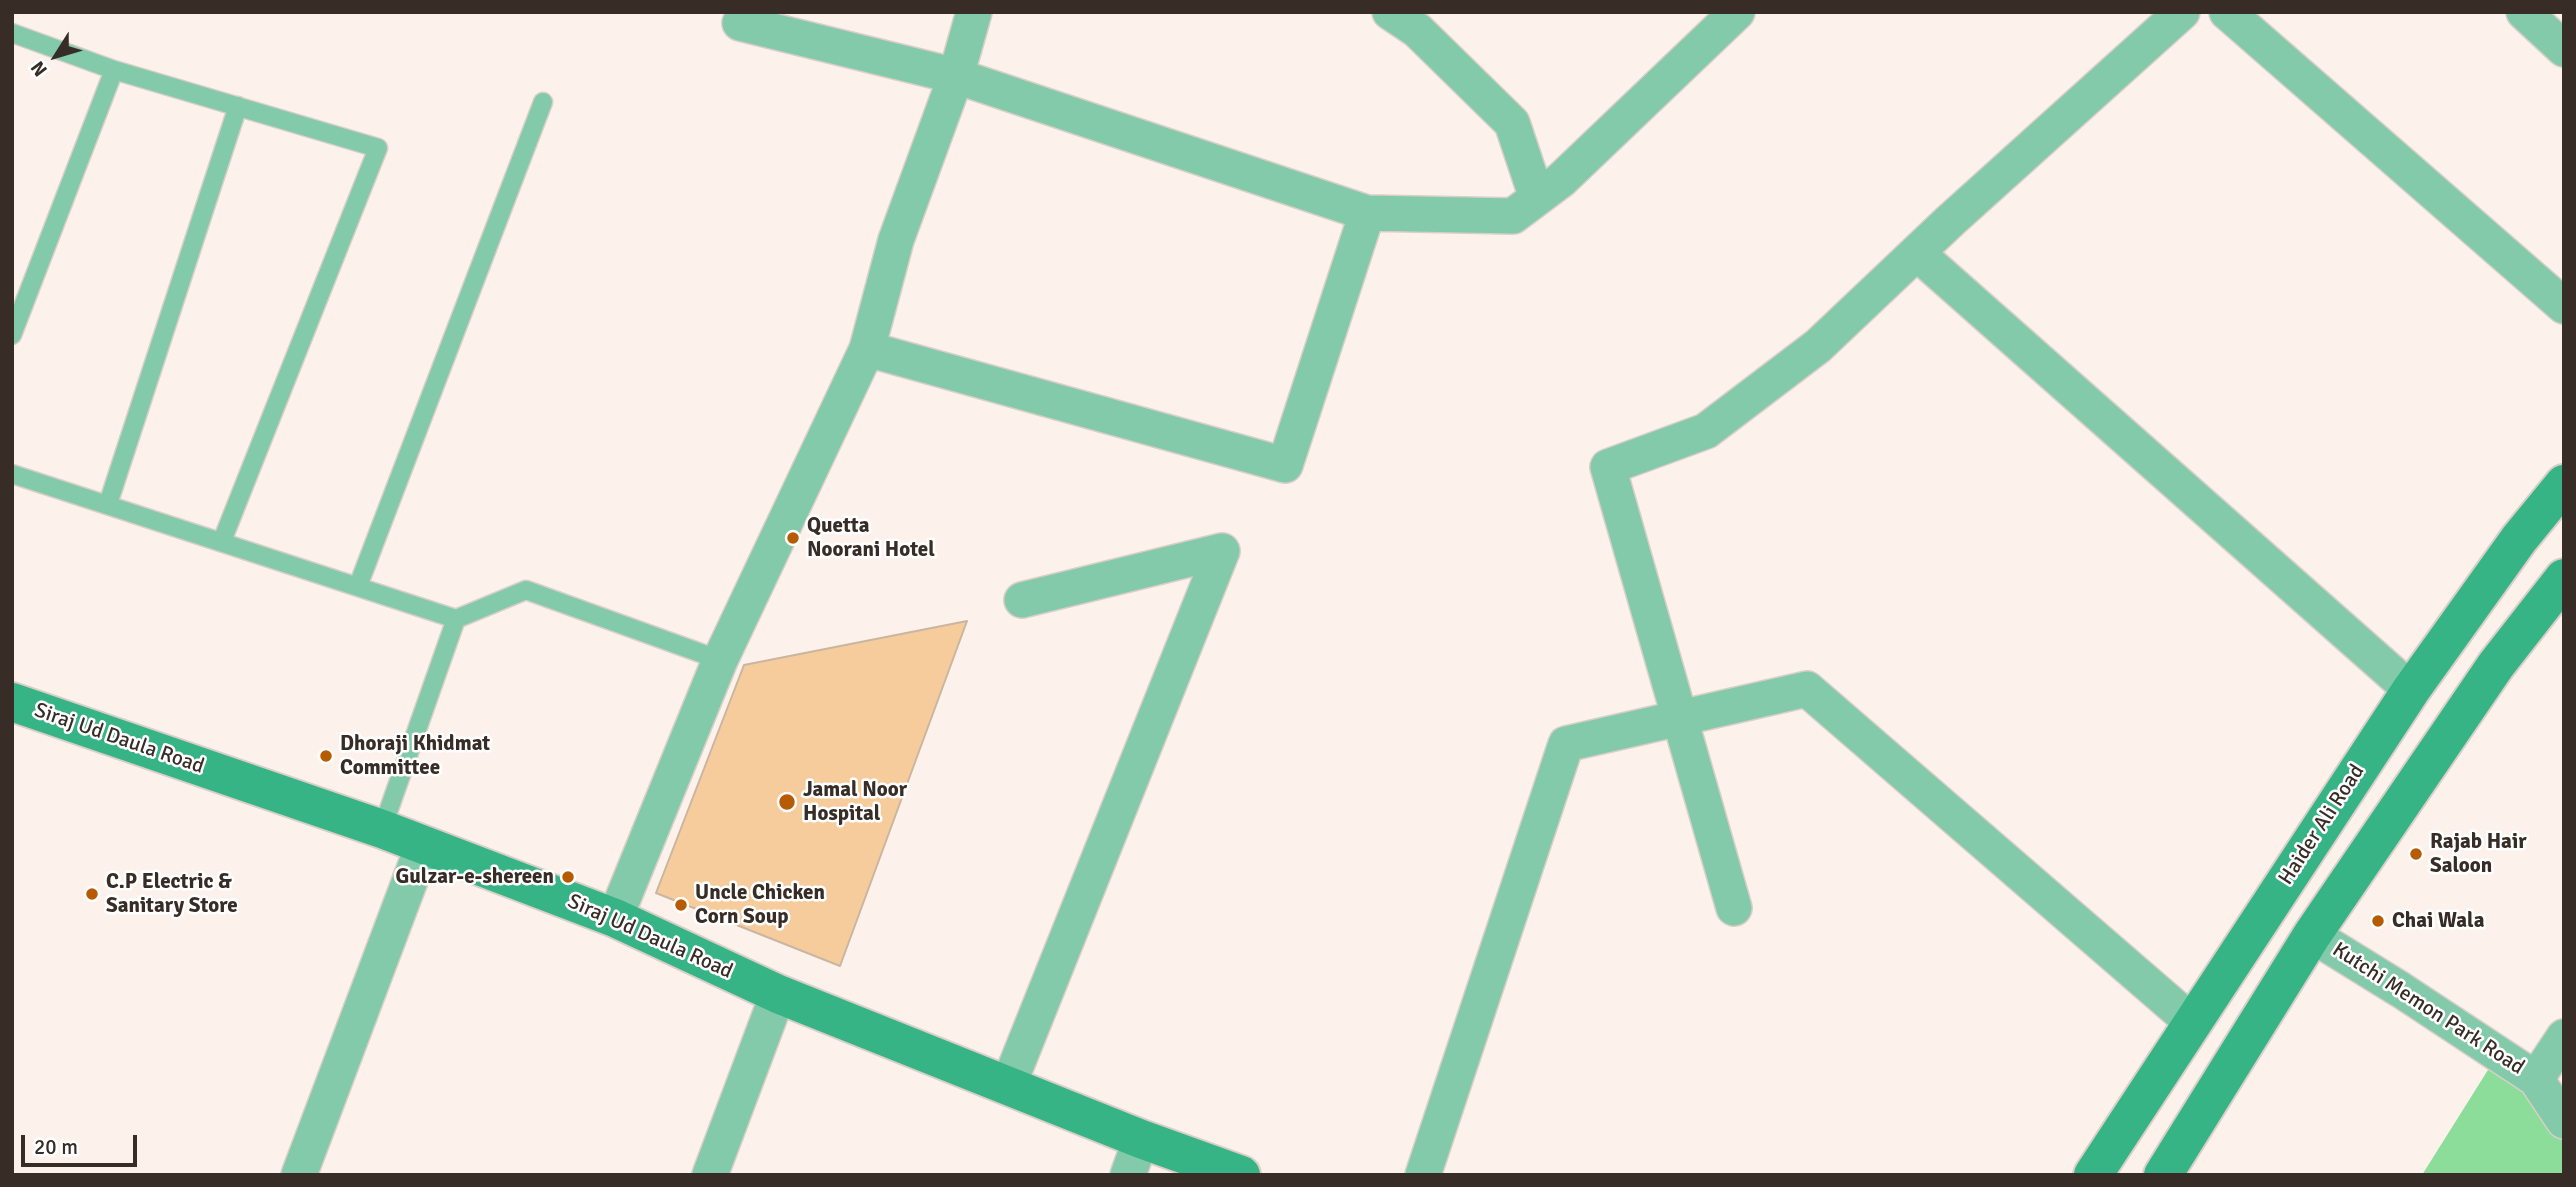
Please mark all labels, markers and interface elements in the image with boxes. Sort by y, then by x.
north arrow [21,21,91,91]
text: N [26,56,53,81]
place label: Quetta Noorani Hotel [807,513,935,563]
marker: Quetta Noorani Hotel [785,530,801,546]
street label: Siraj Ud Daula Road [31,698,207,780]
place label: Dhoraji Khidmat Committee [340,731,490,781]
marker: Dhoraji Khidmat Committee [318,748,334,764]
street label: Haider Ali Road [2274,760,2370,890]
place label: Jamal Noor Hospital [803,777,907,827]
marker: Jamal Noor Hospital [777,792,797,812]
place label: Rajab Hair Saloon [2430,829,2527,879]
marker: Rajab Hair Saloon [2408,846,2424,862]
place label: Gulzar-e-shereen [396,864,554,890]
place label: C.P Electric & Sanitary Store [106,869,238,919]
marker: Gulzar-e-shereen [560,869,576,885]
place label: Uncle Chicken Corn Soup [695,880,825,930]
marker: C.P Electric & Sanitary Store [84,886,100,902]
street label: Siraj Ud Daula Road [564,889,736,985]
marker: Uncle Chicken Corn Soup [673,897,689,913]
place label: Chai Wala [2392,908,2484,934]
marker: Chai Wala [2370,913,2386,929]
street label: Kutchi Memon Park Road [2327,938,2529,1080]
scale bar [24,1120,140,1164]
text: 20 m [34,1134,78,1160]

